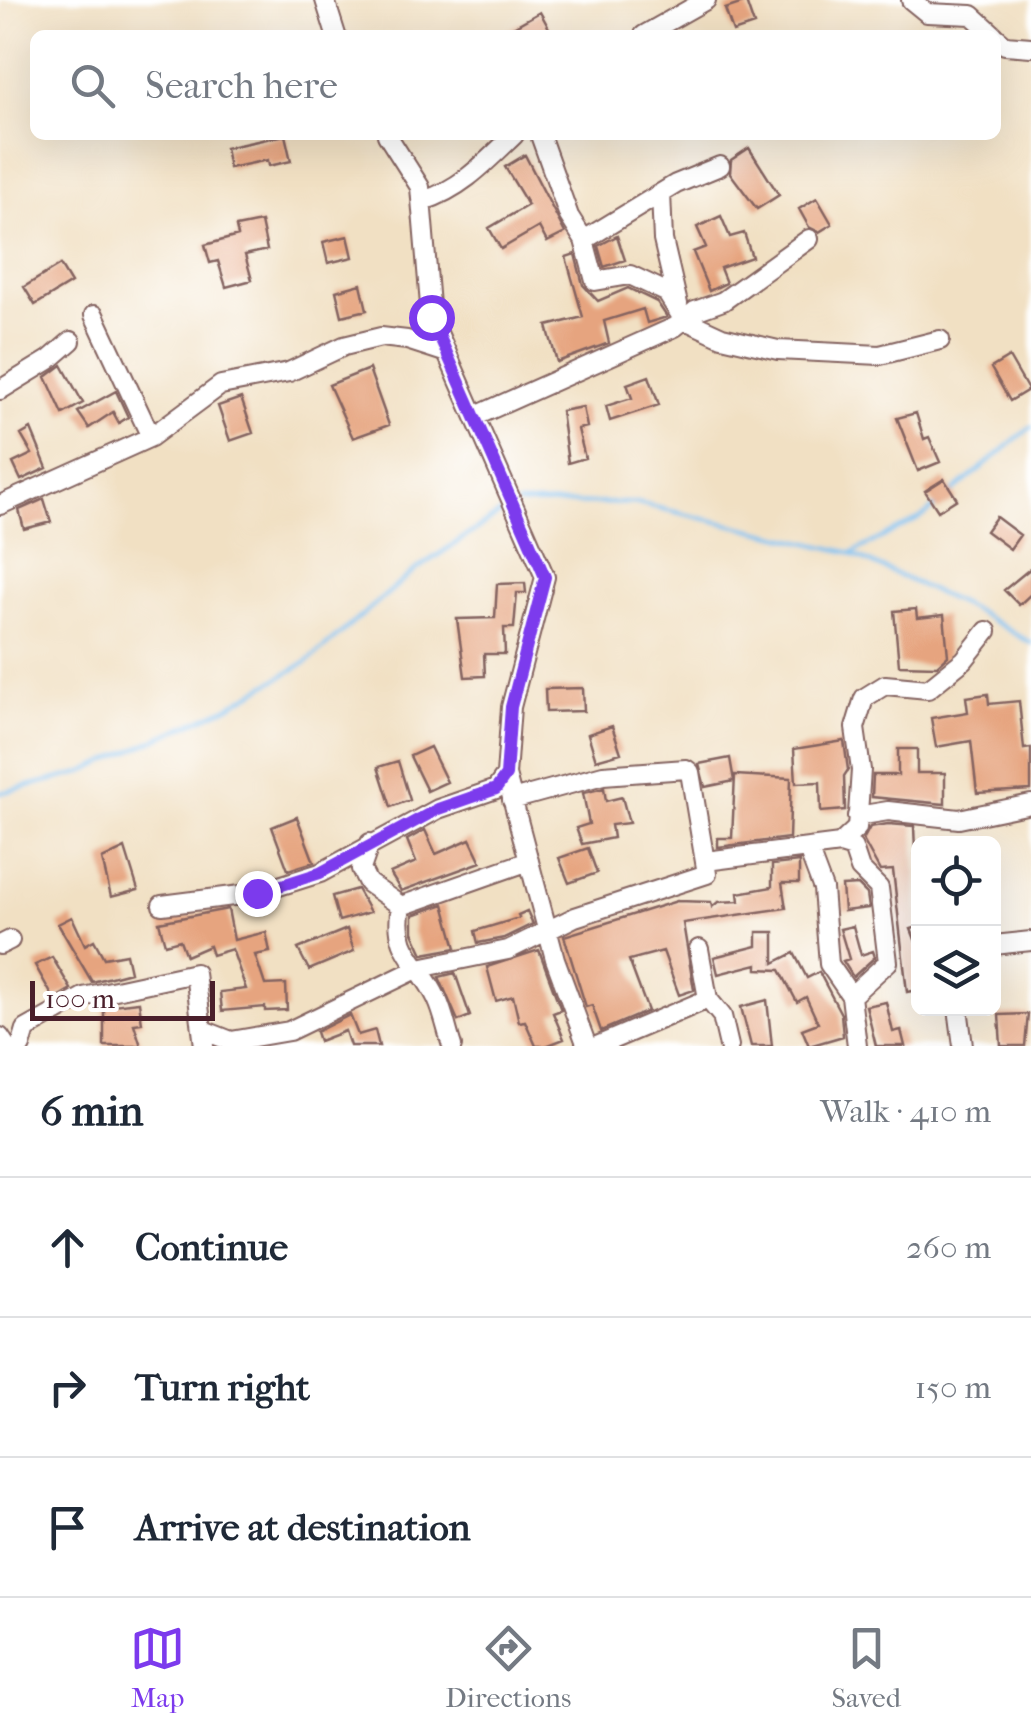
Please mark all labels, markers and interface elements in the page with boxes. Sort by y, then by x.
search box [30,30,1001,140]
icon: search [65,58,120,113]
text: Search here [145,63,338,108]
route start [409,295,455,341]
map controls [911,836,1001,1016]
button: locate [911,836,1001,926]
route end [235,871,281,917]
button: layers [911,926,1001,1016]
scale bar [30,976,215,1020]
text: 100 m [45,982,115,1015]
text: 6 min [40,1087,143,1136]
text: Walk · 410 m [820,1093,991,1130]
icon: ahead [40,1220,95,1275]
text: Continue [135,1225,288,1270]
text: 260 m [906,1229,991,1266]
icon: right [40,1360,95,1415]
text: Turn right [135,1365,310,1410]
text: 150 m [915,1369,991,1406]
icon: arrive [40,1500,95,1555]
text: Arrive at destination [135,1505,471,1550]
tab: Map [130,1621,185,1714]
tab: Directions [445,1621,571,1714]
tab: Saved [831,1621,901,1714]

